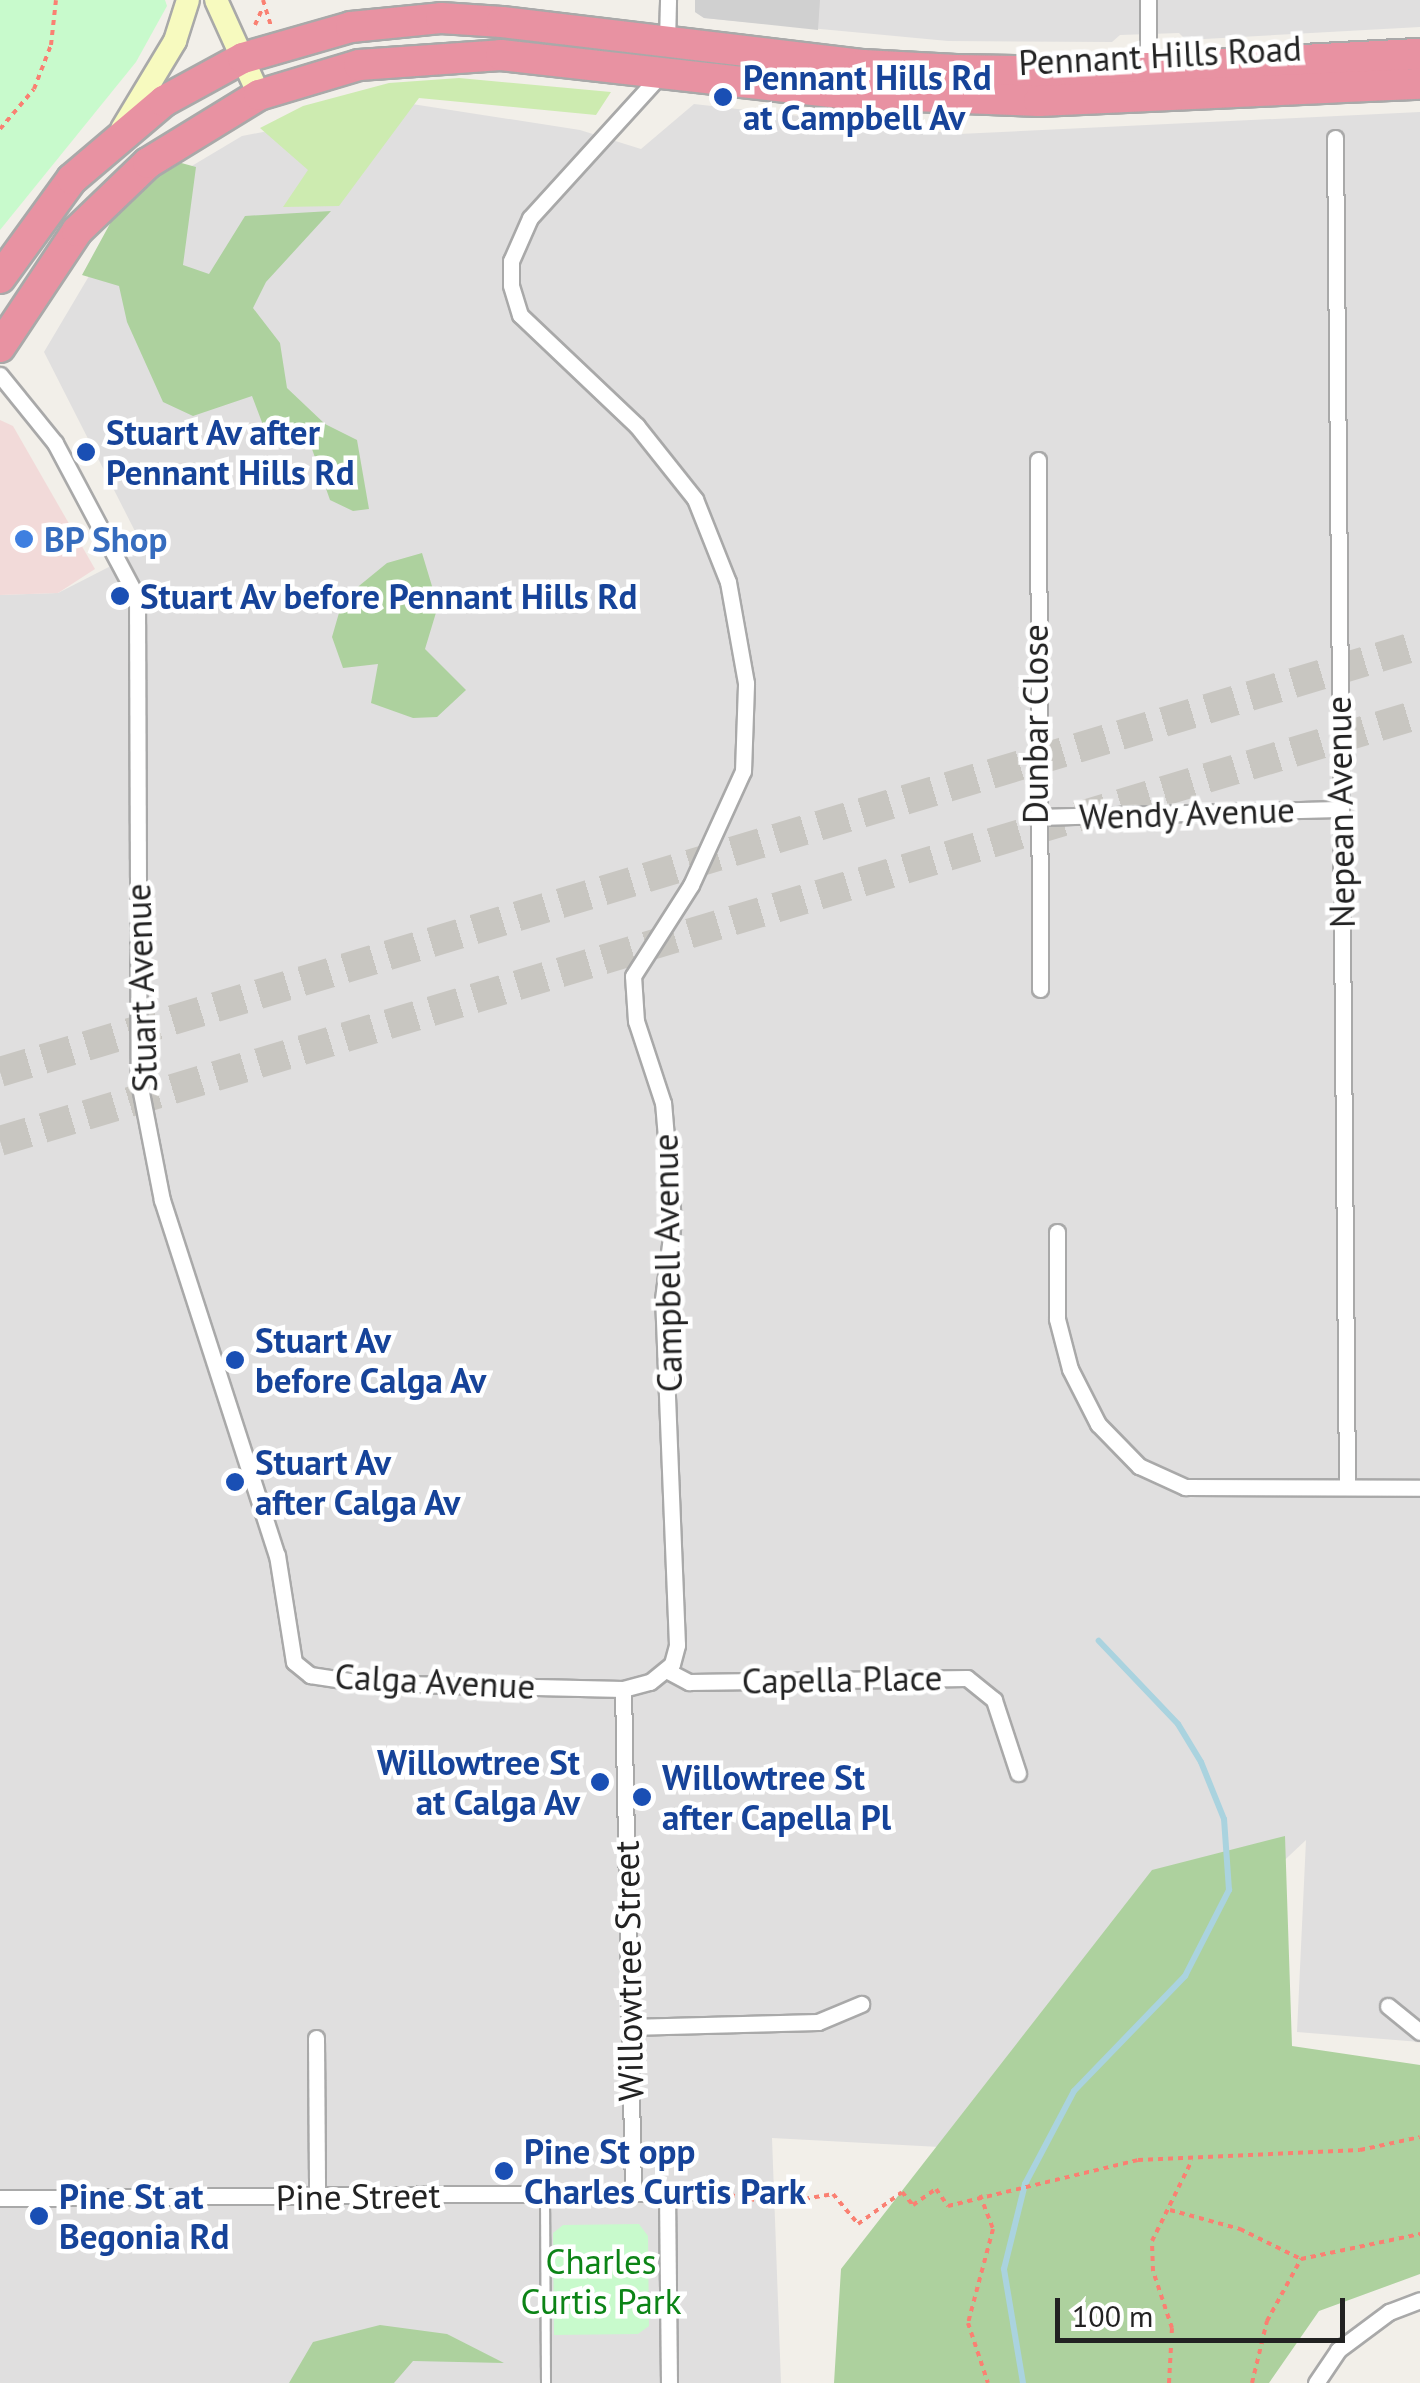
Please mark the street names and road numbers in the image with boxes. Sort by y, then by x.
street label: Pennant Hills Road [1017,27,1303,83]
street label: Dunbar Close [1014,624,1056,824]
street label: Nepean Avenue [1317,695,1363,929]
street label: Wendy Avenue [1077,788,1297,838]
street label: Stuart Avenue [116,882,166,1094]
street label: Campbell Avenue [644,1133,690,1393]
street label: Calga Avenue [333,1655,537,1707]
street label: Capella Place [741,1656,943,1702]
street label: Willowtree Street [605,1840,651,2102]
street label: Pine Street [275,2174,441,2218]

